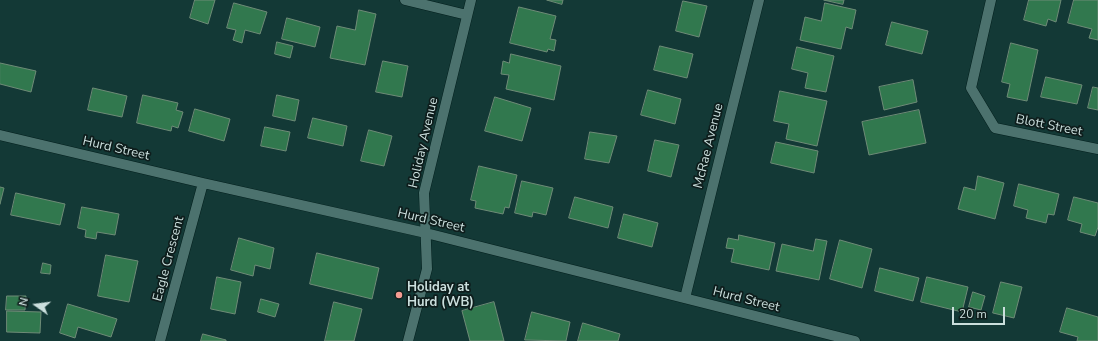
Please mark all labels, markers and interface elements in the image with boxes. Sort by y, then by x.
street label: Holiday Avenue [406,96,442,190]
street label: McRae Avenue [691,102,727,190]
street label: Blott Street [1014,112,1084,140]
street label: Hurd Street [81,134,151,164]
street label: Hurd Street [396,206,466,236]
street label: Eagle Crescent [150,215,188,303]
place label: Holiday at Hurd (WB) [407,280,474,311]
street label: Hurd Street [711,284,781,316]
north arrow [16,285,56,325]
marker: Holiday at Hurd (WB) [394,290,404,300]
text: N [16,296,32,308]
scale bar [954,299,1007,325]
text: 20 m [959,306,987,322]

